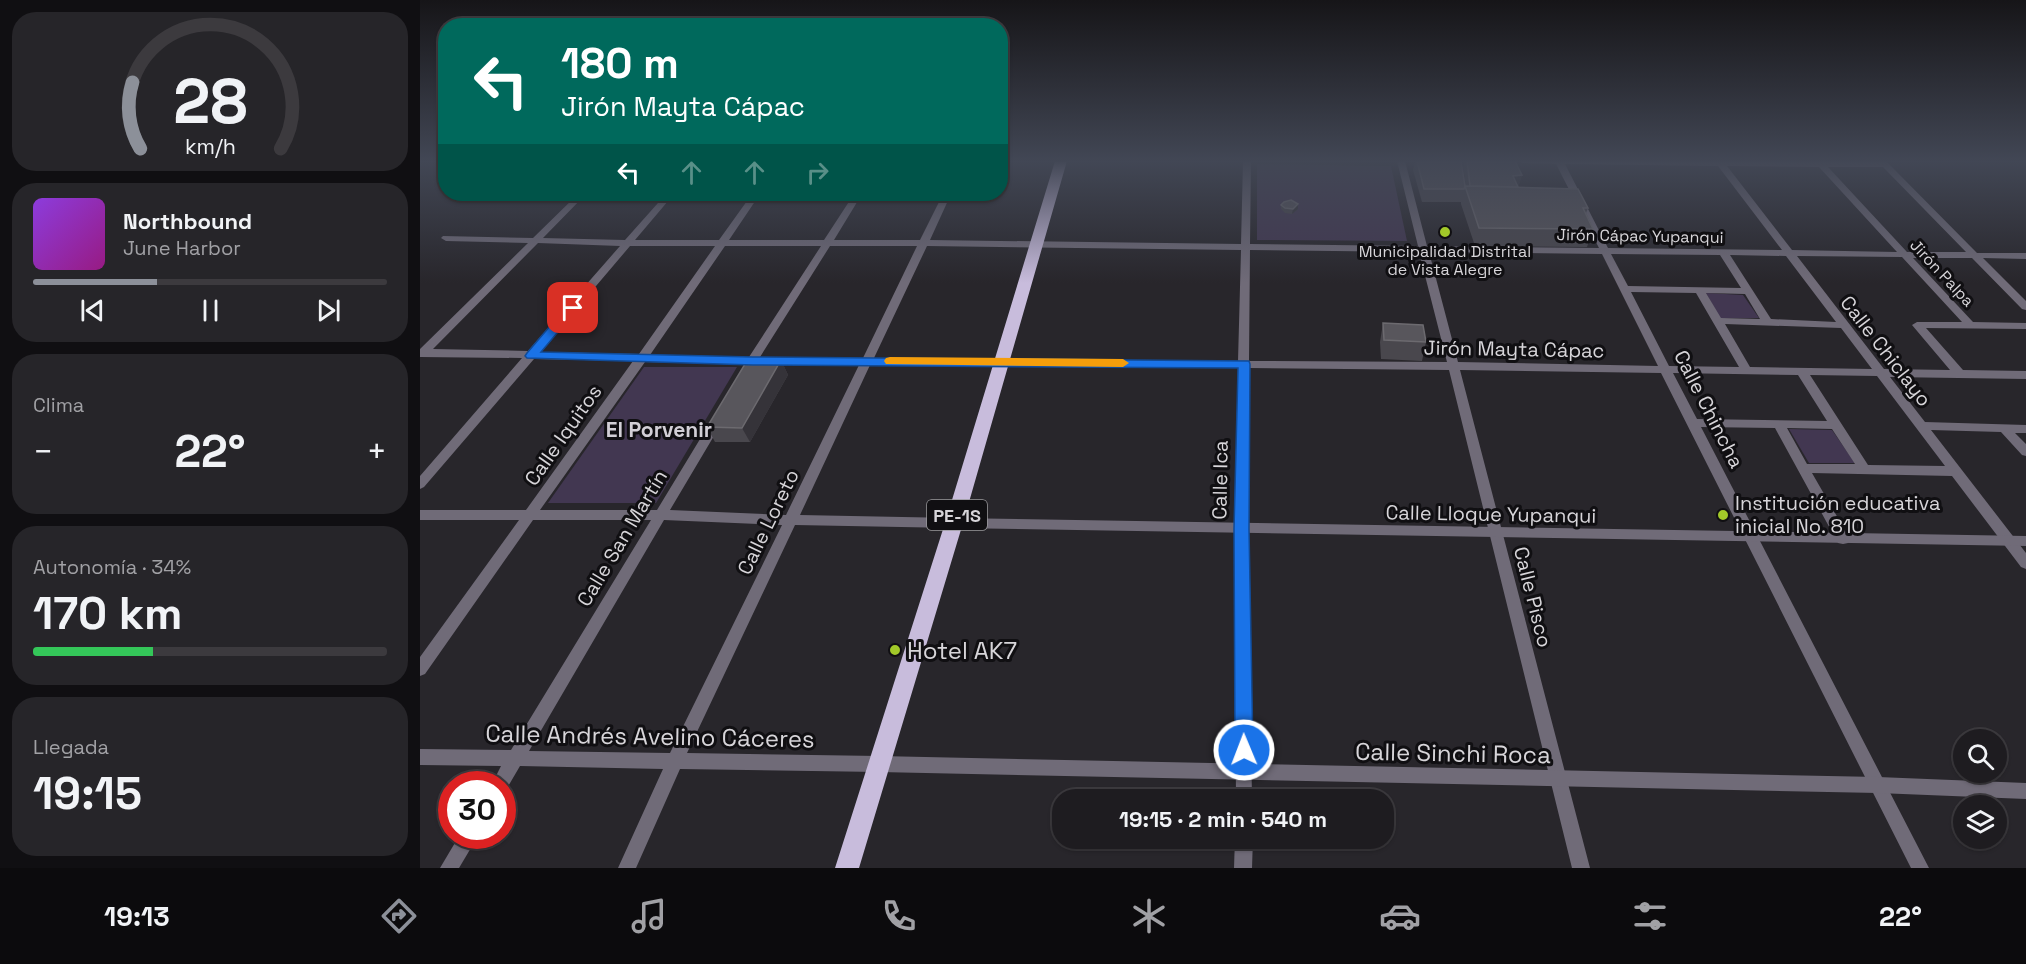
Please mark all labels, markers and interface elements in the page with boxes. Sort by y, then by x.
text: 180 m [561,37,679,90]
icon: left [462,42,540,120]
text: 28 [173,62,247,141]
text: Jirón Mayta Cápac [561,89,805,124]
text: km/h [184,133,236,160]
icon: left [612,156,645,189]
icon: ahead [675,156,708,189]
icon: ahead [738,156,771,189]
icon: right [801,156,834,189]
text: Northbound [123,207,252,235]
street label: Jirón Cápac Yupanqui [1556,224,1724,248]
marker: Municipalidad Distrital de Vista Alegre [1438,225,1452,239]
text: June Harbor [123,235,241,261]
street label: Jirón Palpa [1905,235,1979,311]
place label: Municipalidad Distrital de Vista Alegre [1359,241,1531,280]
pin [547,282,598,333]
street label: Calle Chiclayo [1835,290,1937,412]
icon: arrive [556,291,589,324]
icon: previous [76,294,109,327]
icon: pause [194,294,227,327]
icon: next [312,294,345,327]
street label: Jirón Mayta Cápac [1423,334,1605,364]
street label: Calle Chincha [1668,346,1750,472]
street label: Calle Iquitos [519,379,607,491]
text: Clima [33,392,84,418]
district label: El Porvenir [606,416,712,443]
text: 22° [174,423,246,480]
text: − [33,431,53,473]
text: + [367,431,387,473]
street label: Calle Ica [1206,440,1234,520]
street label: Calle San Martín [571,465,673,611]
street label: Calle Loreto [731,465,805,579]
place label: Institución educativa inicial No. 810 [1735,490,1940,539]
street label: Calle Lloque Yupanqui [1385,499,1597,529]
road number: PE-1S [927,500,987,530]
marker: Institución educativa inicial No. 810 [1716,508,1730,522]
street label: Calle Pisco [1508,544,1558,650]
text: Autonomía · 34% [33,554,191,580]
text: 170 km [33,585,183,642]
place label: Hotel AK7 [907,635,1017,666]
marker: Hotel AK7 [888,643,902,657]
street label: Calle Andrés Avelino Cáceres [485,718,815,754]
position arrow [1212,718,1276,782]
map controls [1953,729,2007,849]
button: search [1953,729,2007,783]
text: Llegada [33,734,109,760]
street label: Calle Sinchi Roca [1355,736,1551,770]
text: 19:15 [33,765,142,822]
speed limit sign: 30 [438,771,516,849]
button: layers [1953,795,2007,849]
text: 19:15 · 2 min · 540 m [1119,805,1327,833]
icon: directions [378,895,420,937]
icon: music [628,895,670,937]
icon: phone [878,895,920,937]
icon: climate [1128,895,1170,937]
icon: car [1379,895,1421,937]
icon: filters [1629,895,1671,937]
text: 19:13 [104,899,170,934]
text: 22° [1879,899,1922,934]

